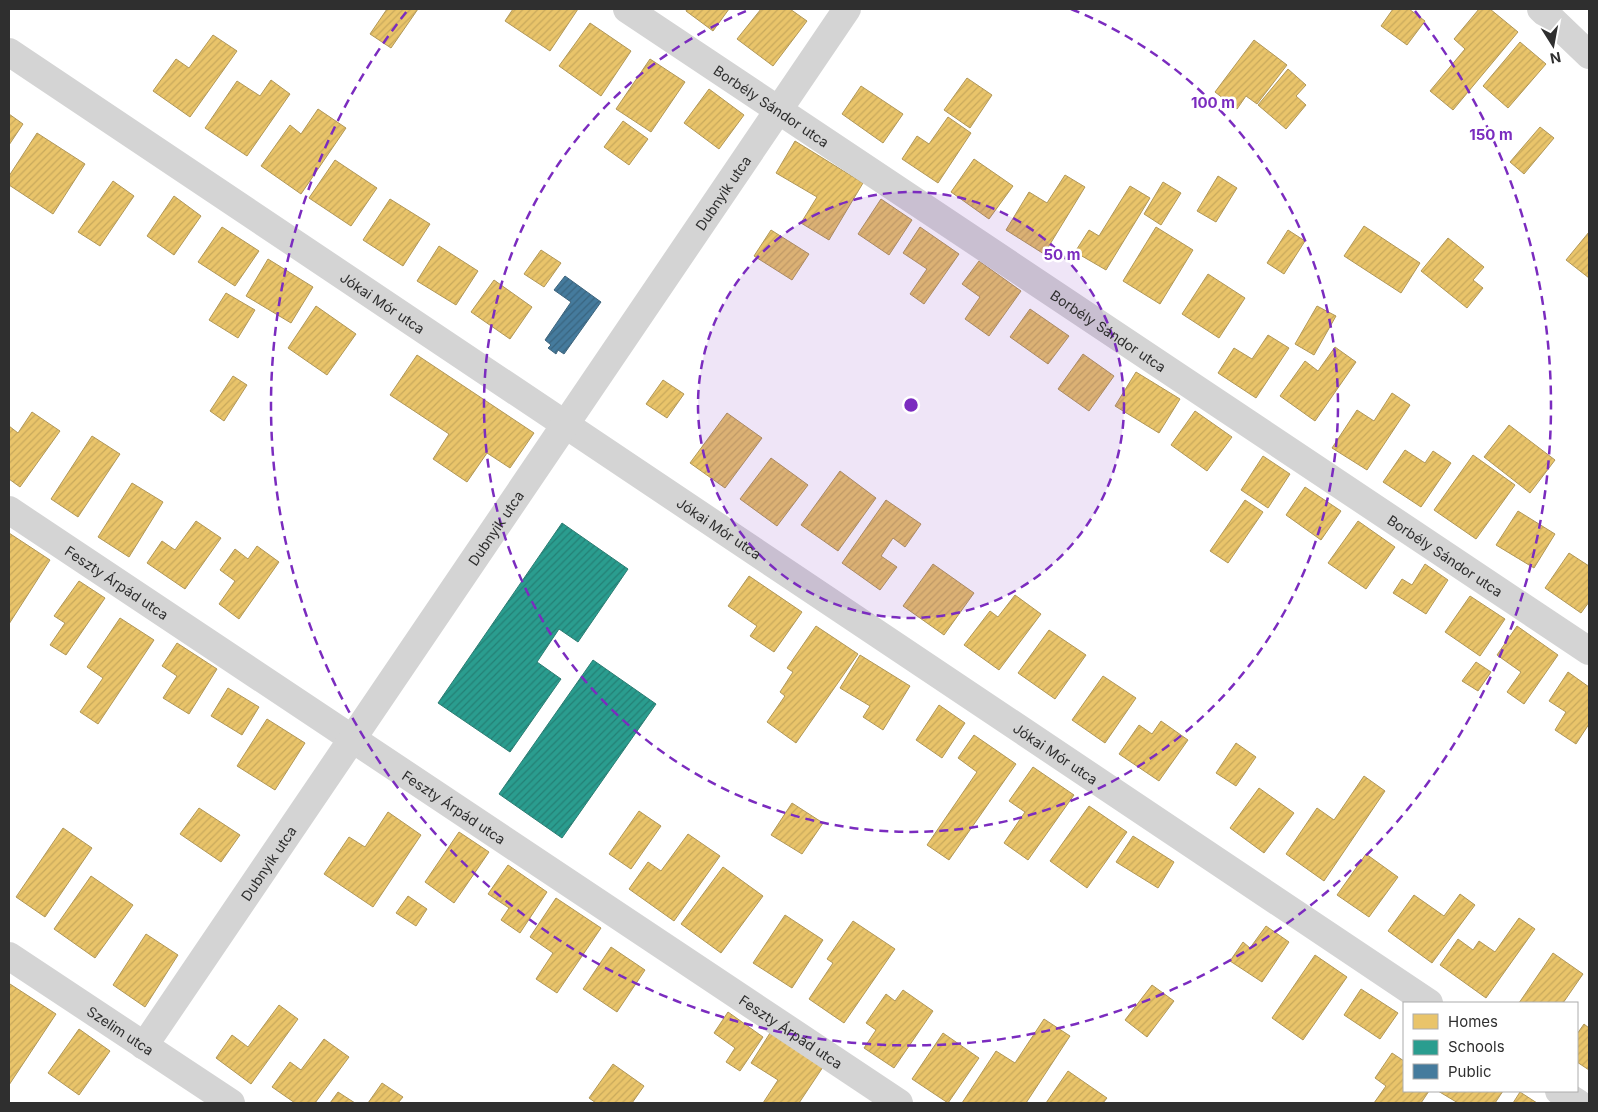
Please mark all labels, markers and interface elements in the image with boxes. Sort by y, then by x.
north arrow [1528,20,1578,70]
text: N [1549,49,1562,68]
street label: Borbély Sándor utca [711,61,833,150]
text: 100 m [1191,93,1235,112]
text: 150 m [1469,125,1513,144]
street label: Dubnyik utca [691,152,754,233]
text: 50 m [1044,245,1080,264]
street label: Jókai Mór utca [337,268,428,337]
street label: Borbély Sándor utca [1048,286,1170,375]
centre of rings [902,396,920,414]
street label: Dubnyik utca [464,487,527,568]
street label: Jókai Mór utca [674,493,765,562]
street label: Borbély Sándor utca [1385,511,1506,600]
street label: Feszty Árpád utca [62,542,172,623]
street label: Jókai Mór utca [1010,719,1101,788]
street label: Feszty Árpád utca [399,766,509,847]
street label: Dubnyik utca [237,822,299,904]
street label: Feszty Árpád utca [736,991,846,1072]
street label: Szelim utca [84,1002,157,1058]
legend [1403,1002,1578,1092]
text: Homes [1448,1012,1498,1031]
text: Schools [1448,1037,1505,1056]
text: Public [1448,1062,1491,1081]

